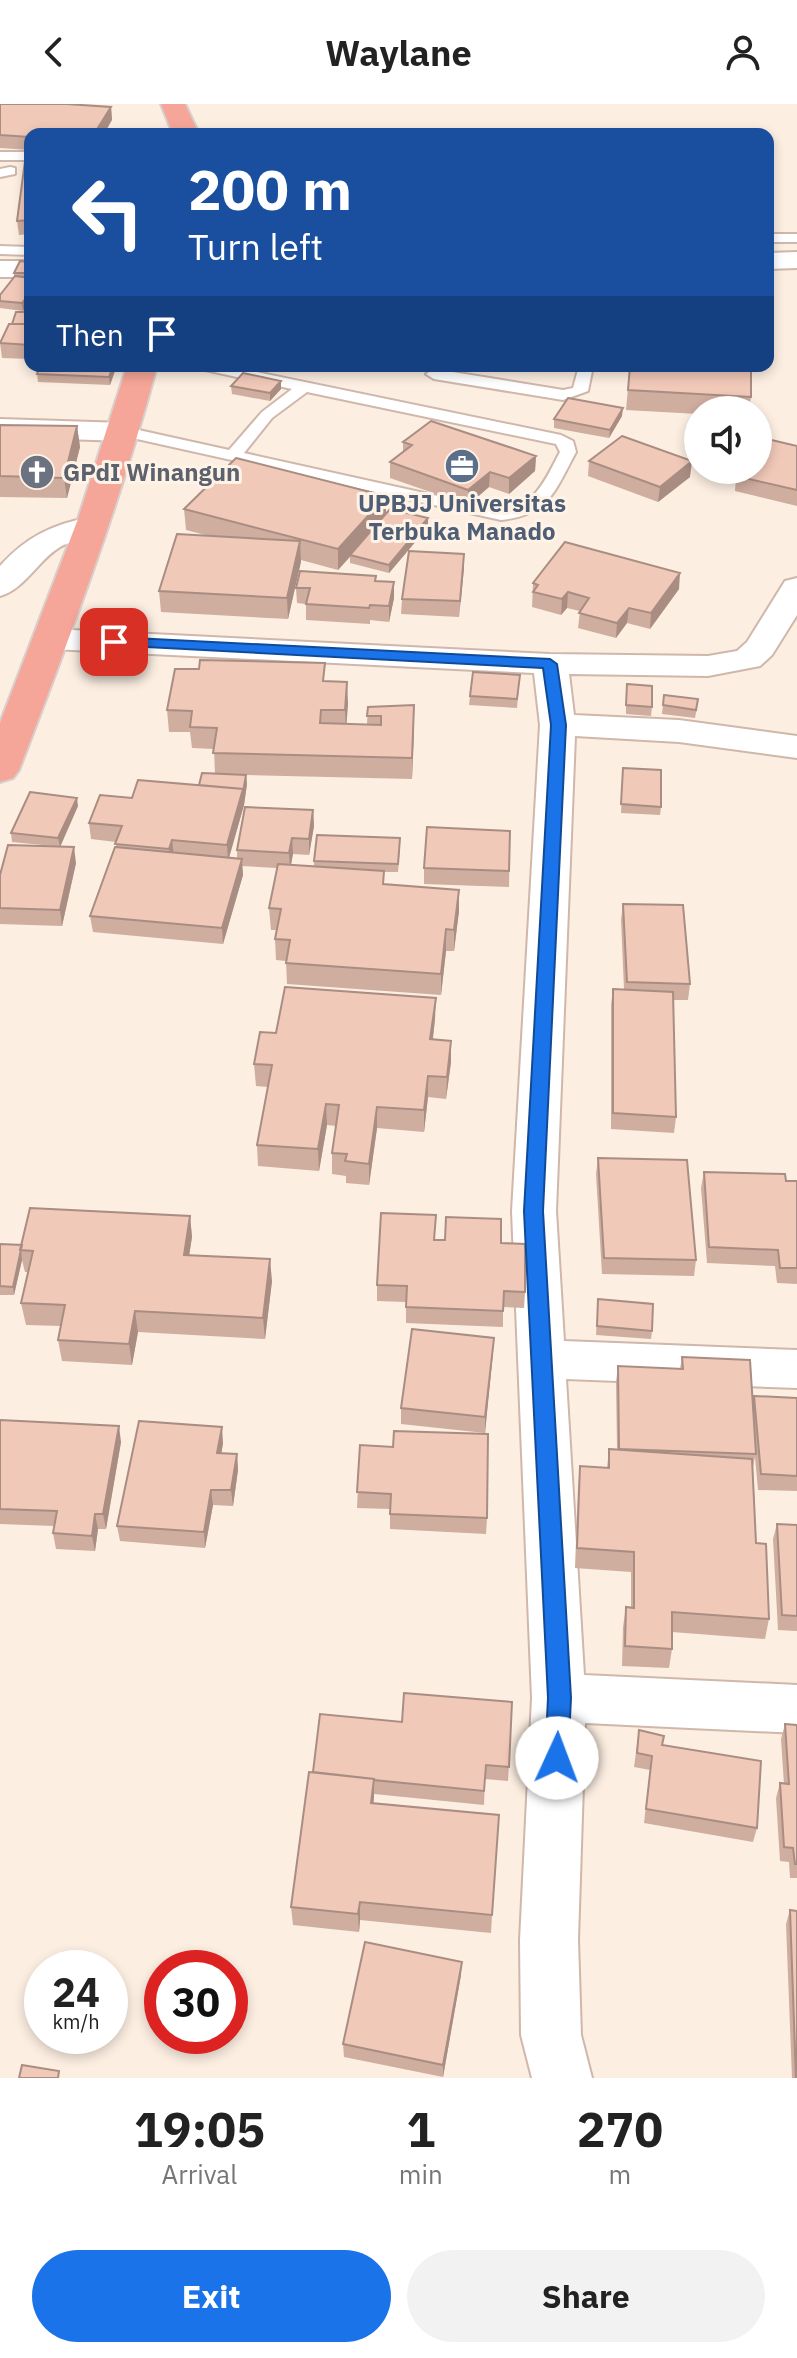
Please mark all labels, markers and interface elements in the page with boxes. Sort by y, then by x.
text: Waylane [325,29,472,76]
icon: back [32,30,76,74]
icon: person [721,30,765,74]
text: 200 m [188,153,352,225]
icon: left [56,160,160,264]
text: Turn left [188,223,323,270]
icon: arrive [140,312,184,356]
text: Then [56,315,124,354]
map controls [684,396,772,484]
button: sound [684,396,772,484]
office icon: UPBJJ Universitas Terbuka Manado [443,447,481,485]
church icon: GPdI Winangun [18,453,56,491]
place label: GPdI Winangun [63,456,240,488]
place label: UPBJJ Universitas Terbuka Manado [358,487,566,547]
pin [80,608,148,676]
icon: arrive [92,620,136,664]
position arrow [515,1716,599,1800]
speed limit sign: 30 [144,1950,248,2054]
text: 24 [52,1966,100,2018]
text: km/h [52,2008,100,2035]
text: 19:05 [134,2098,265,2160]
text: 1 [406,2098,435,2160]
text: 270 [577,2098,663,2160]
text: Arrival [162,2157,237,2191]
text: min [399,2157,443,2191]
text: m [609,2157,631,2191]
button: Exit [32,2250,391,2342]
button: Share [407,2250,765,2342]

